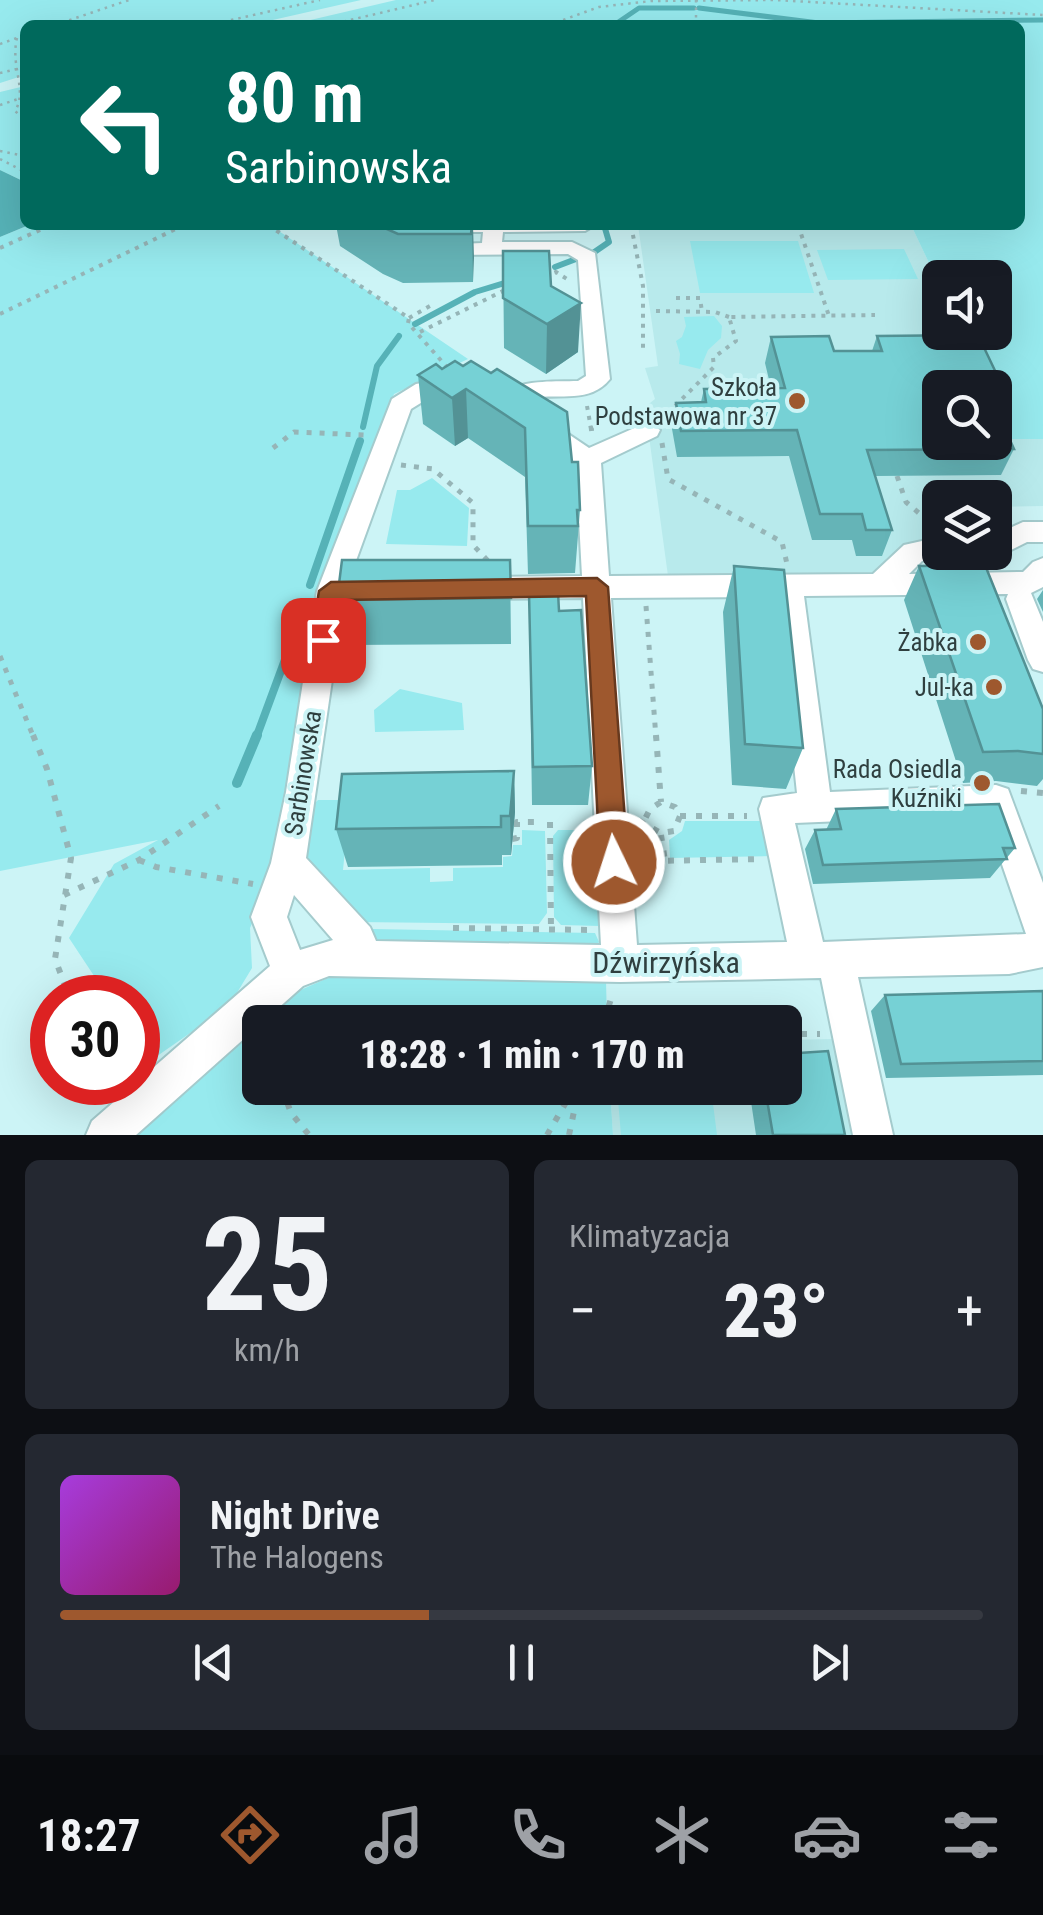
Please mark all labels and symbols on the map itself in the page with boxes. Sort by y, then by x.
place label: Szkoła Podstawowa nr 37 [595,373,777,431]
marker: Szkoła Podstawowa nr 37 [786,390,808,412]
pin [281,598,366,683]
place label: Żabka [897,628,958,657]
marker: Żabka [967,631,989,653]
place label: Jul-ka [915,673,974,702]
marker: Jul-ka [983,676,1005,698]
street label: Sarbinowska [279,708,327,838]
place label: Rada Osiedla Kuźniki [833,755,962,813]
marker: Rada Osiedla Kuźniki [971,772,993,794]
position arrow [562,810,666,914]
street label: Dźwirzyńska [592,945,740,980]
speed limit sign: 30 [30,975,160,1105]

